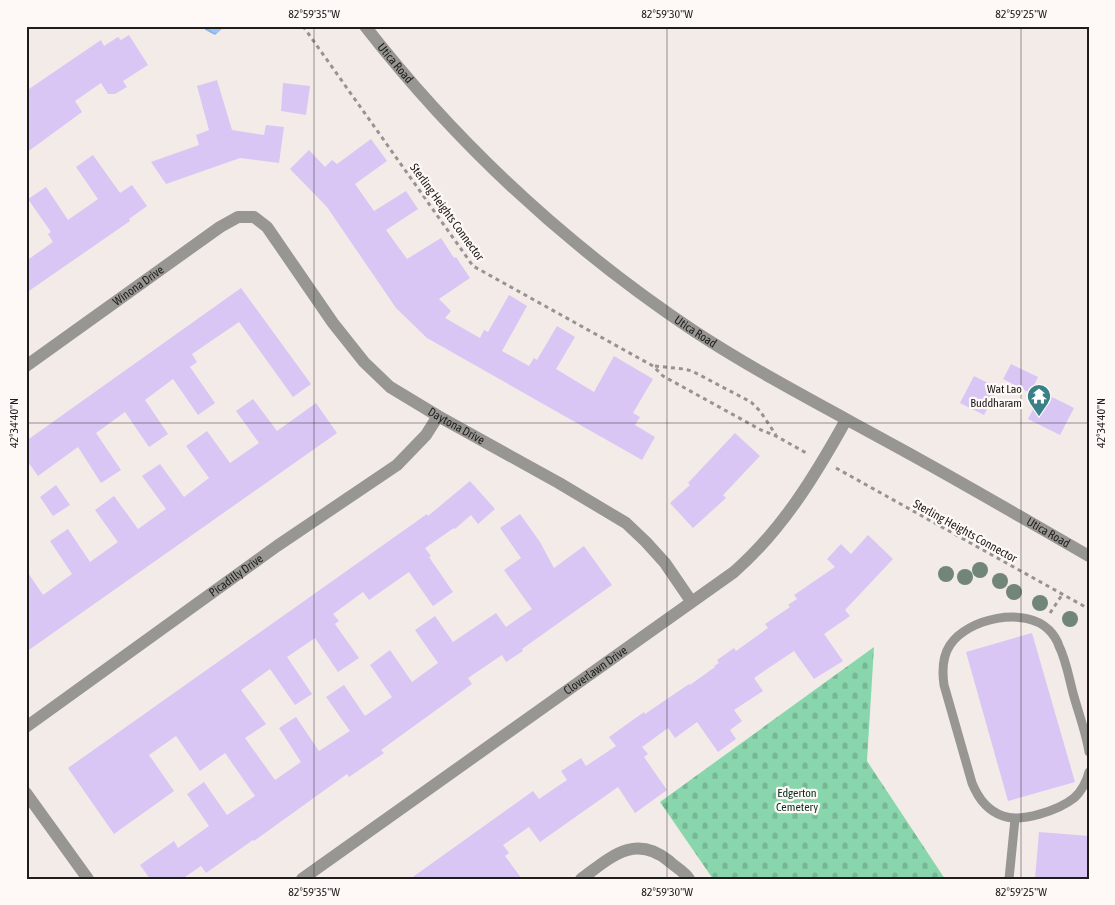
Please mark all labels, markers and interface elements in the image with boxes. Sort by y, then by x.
text: 82°59'35"W [288,7,340,21]
text: 82°59'30"W [641,7,693,21]
text: 82°59'25"W [995,7,1047,21]
street label: Utica Road [374,40,416,86]
street label: Sterling Heights Connector [407,161,487,264]
street label: Winona Drive [110,263,166,309]
street label: Utica Road [671,313,719,351]
place label: Wat Lao Buddharam [970,382,1022,410]
temple icon: Wat Lao Buddharam [1026,383,1052,417]
text: 42°34'40"N [7,398,21,448]
text: 42°34'40"N [1094,398,1108,448]
street label: Daytona Drive [425,405,487,447]
street label: Sterling Heights Connector [911,497,1020,566]
street label: Utica Road [1024,515,1072,551]
street label: Picadilly Drive [206,551,266,600]
street label: Cloverlawn Drive [561,643,630,698]
park label: Edgerton Cemetery [776,786,818,814]
text: 82°59'35"W [288,885,340,899]
text: 82°59'30"W [641,885,693,899]
text: 82°59'25"W [995,885,1047,899]

